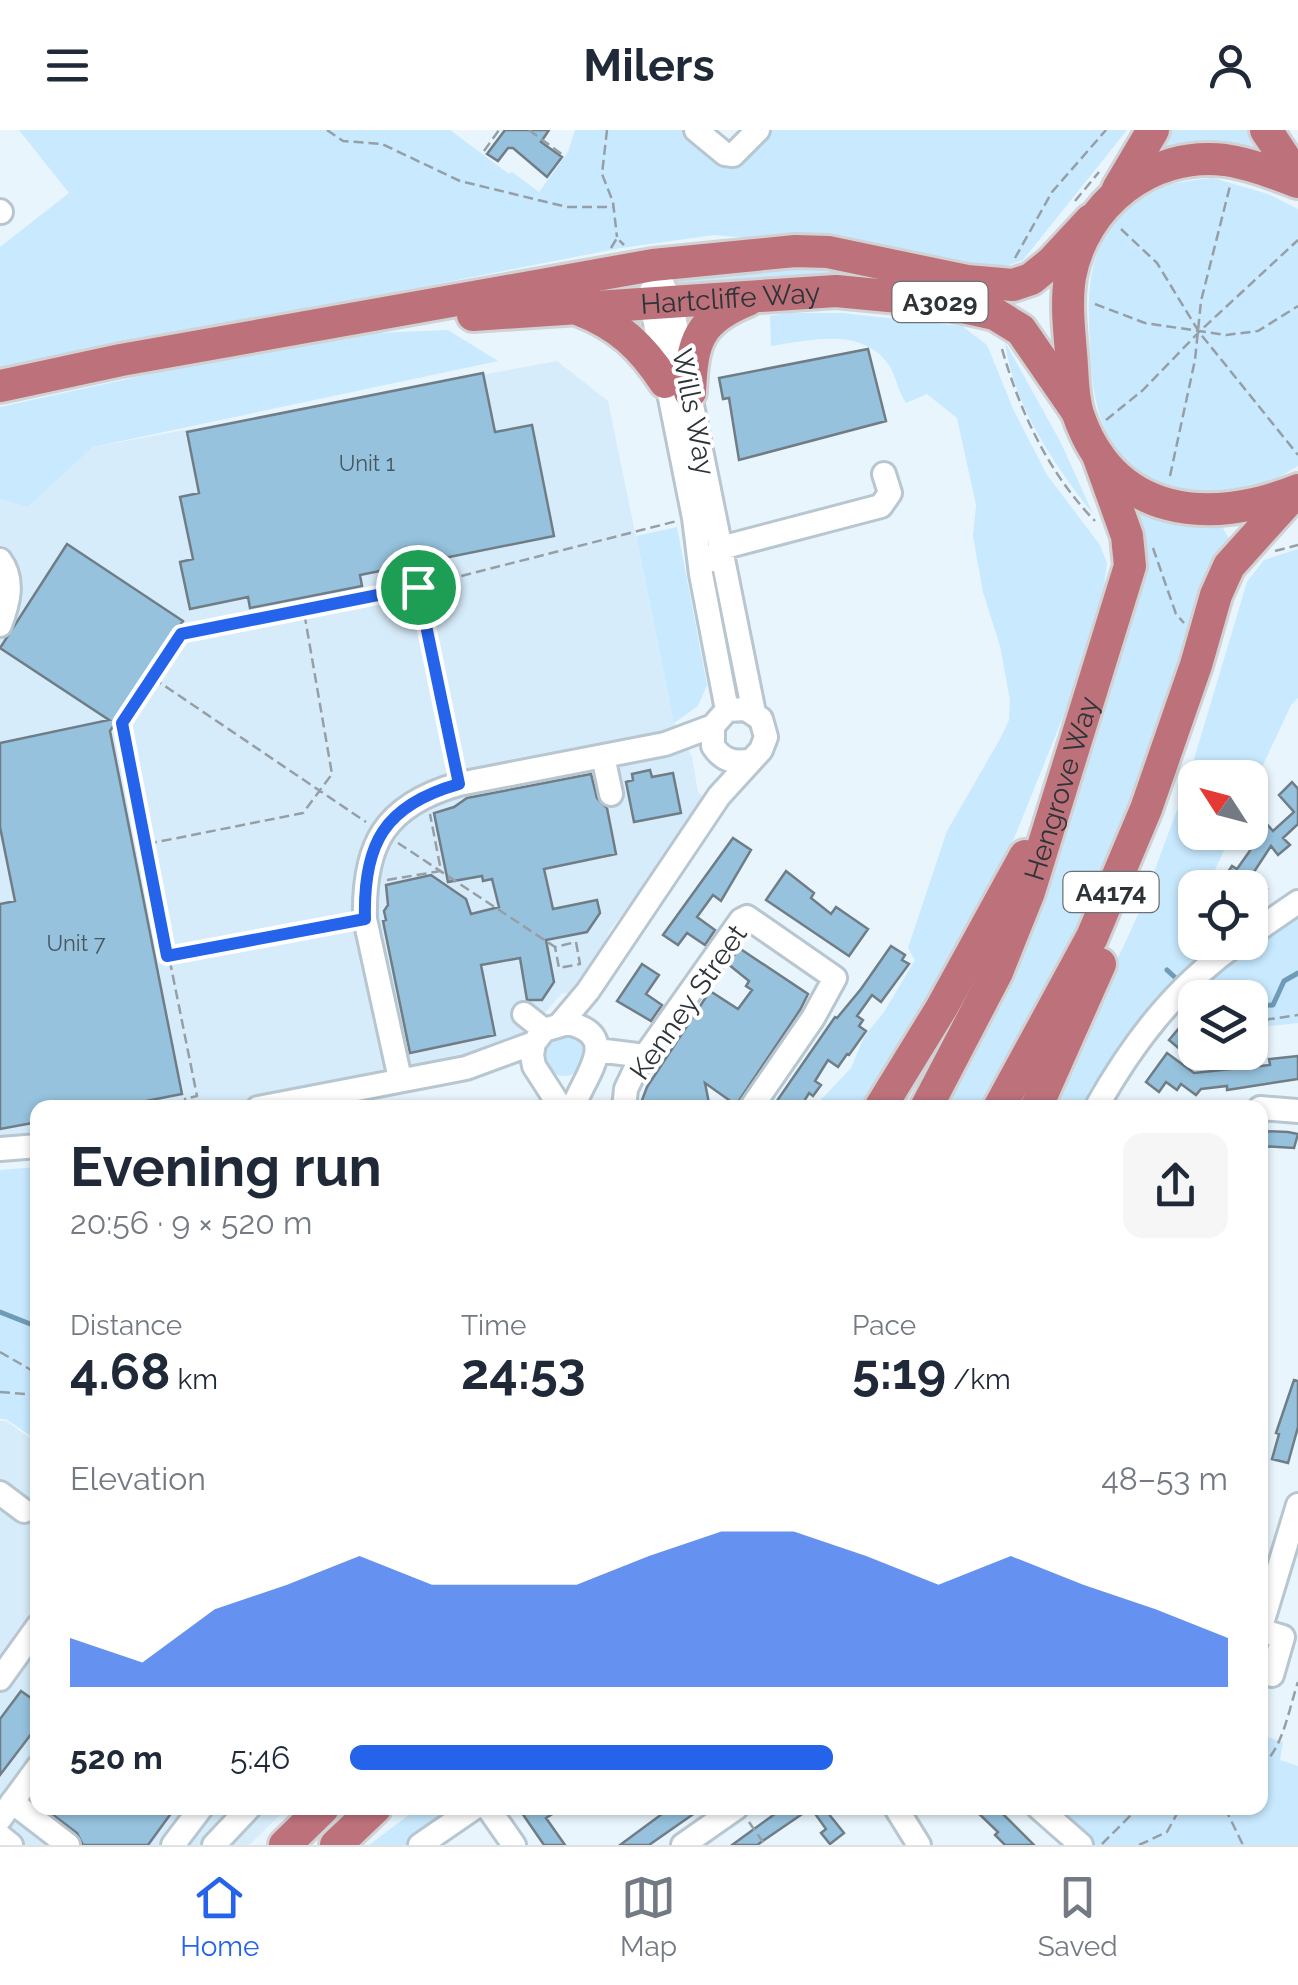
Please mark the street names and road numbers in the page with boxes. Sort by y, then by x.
street label: Hartcliffe Way [639,276,821,321]
road number: A3029 [892,282,988,322]
street label: Wills Way [665,346,722,478]
street label: Hengrove Way [1018,693,1106,885]
road number: A4174 [1064,872,1158,912]
street label: Kenney Street [623,918,754,1086]

